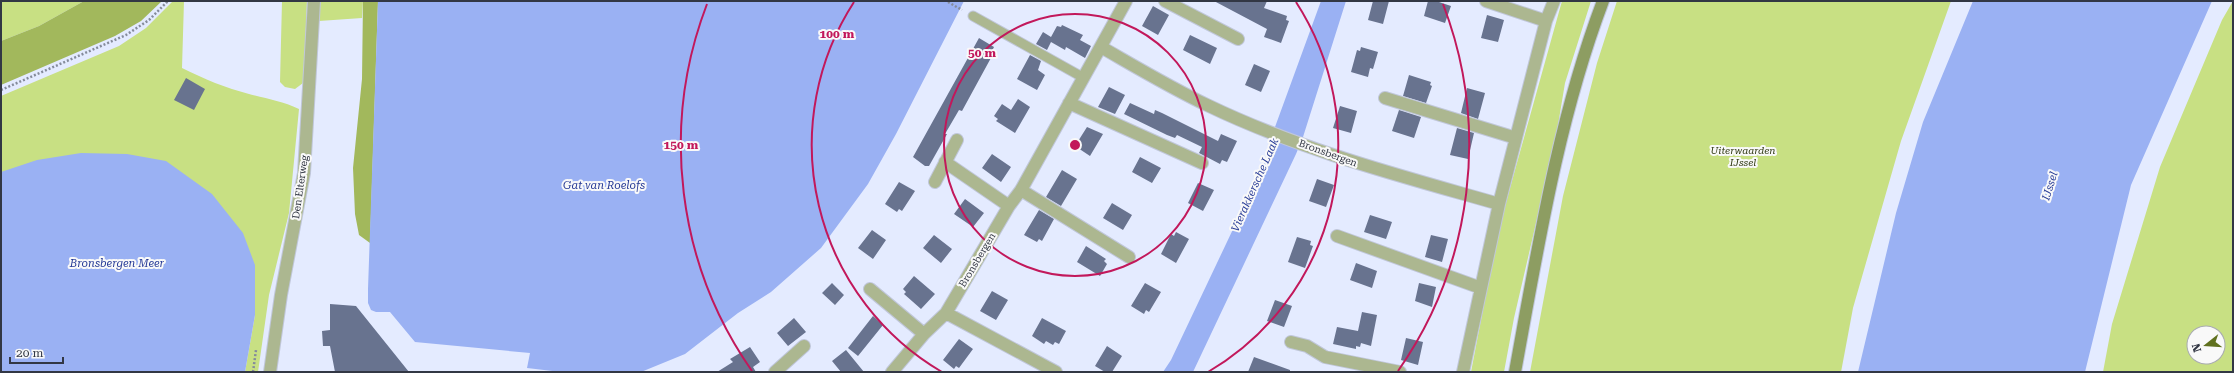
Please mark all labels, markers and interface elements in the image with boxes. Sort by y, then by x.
text: 100 m [820,27,855,41]
text: 50 m [968,46,996,60]
water label: Vierakkersche Laak [1229,136,1281,234]
street label: Bronsbergen [1297,137,1359,169]
text: 150 m [664,138,699,152]
centre of rings [1068,138,1082,152]
park label: Uiterwaarden IJssel [1711,145,1776,168]
street label: Den Elterweg [290,154,310,220]
water label: IJssel [2039,170,2060,203]
water label: Gat van Roelofs [563,179,645,192]
street label: Bronsbergen [956,230,998,289]
water label: Bronsbergen Meer [69,257,165,270]
north arrow [2186,325,2226,365]
scale bar [10,339,63,365]
text: N [2189,341,2204,354]
text: 20 m [16,346,43,360]

